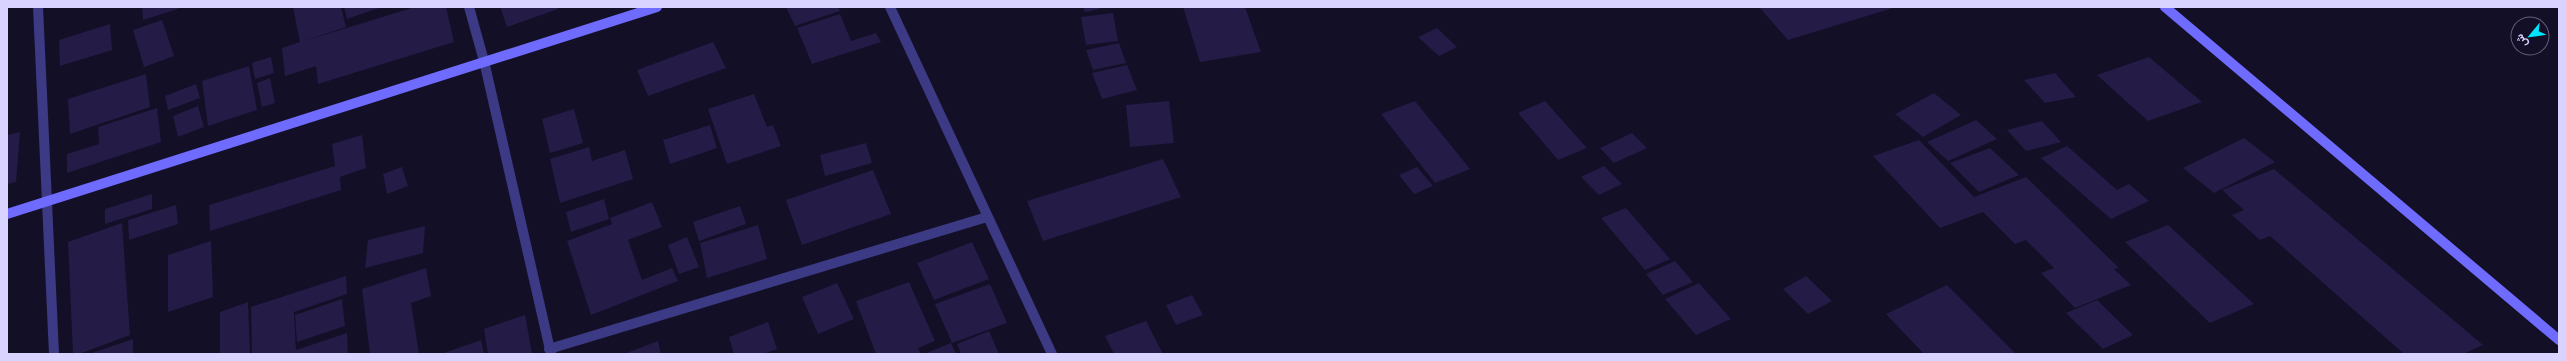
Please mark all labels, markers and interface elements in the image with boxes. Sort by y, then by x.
north arrow [2510,16,2550,56]
text: ش [2511,32,2531,51]

